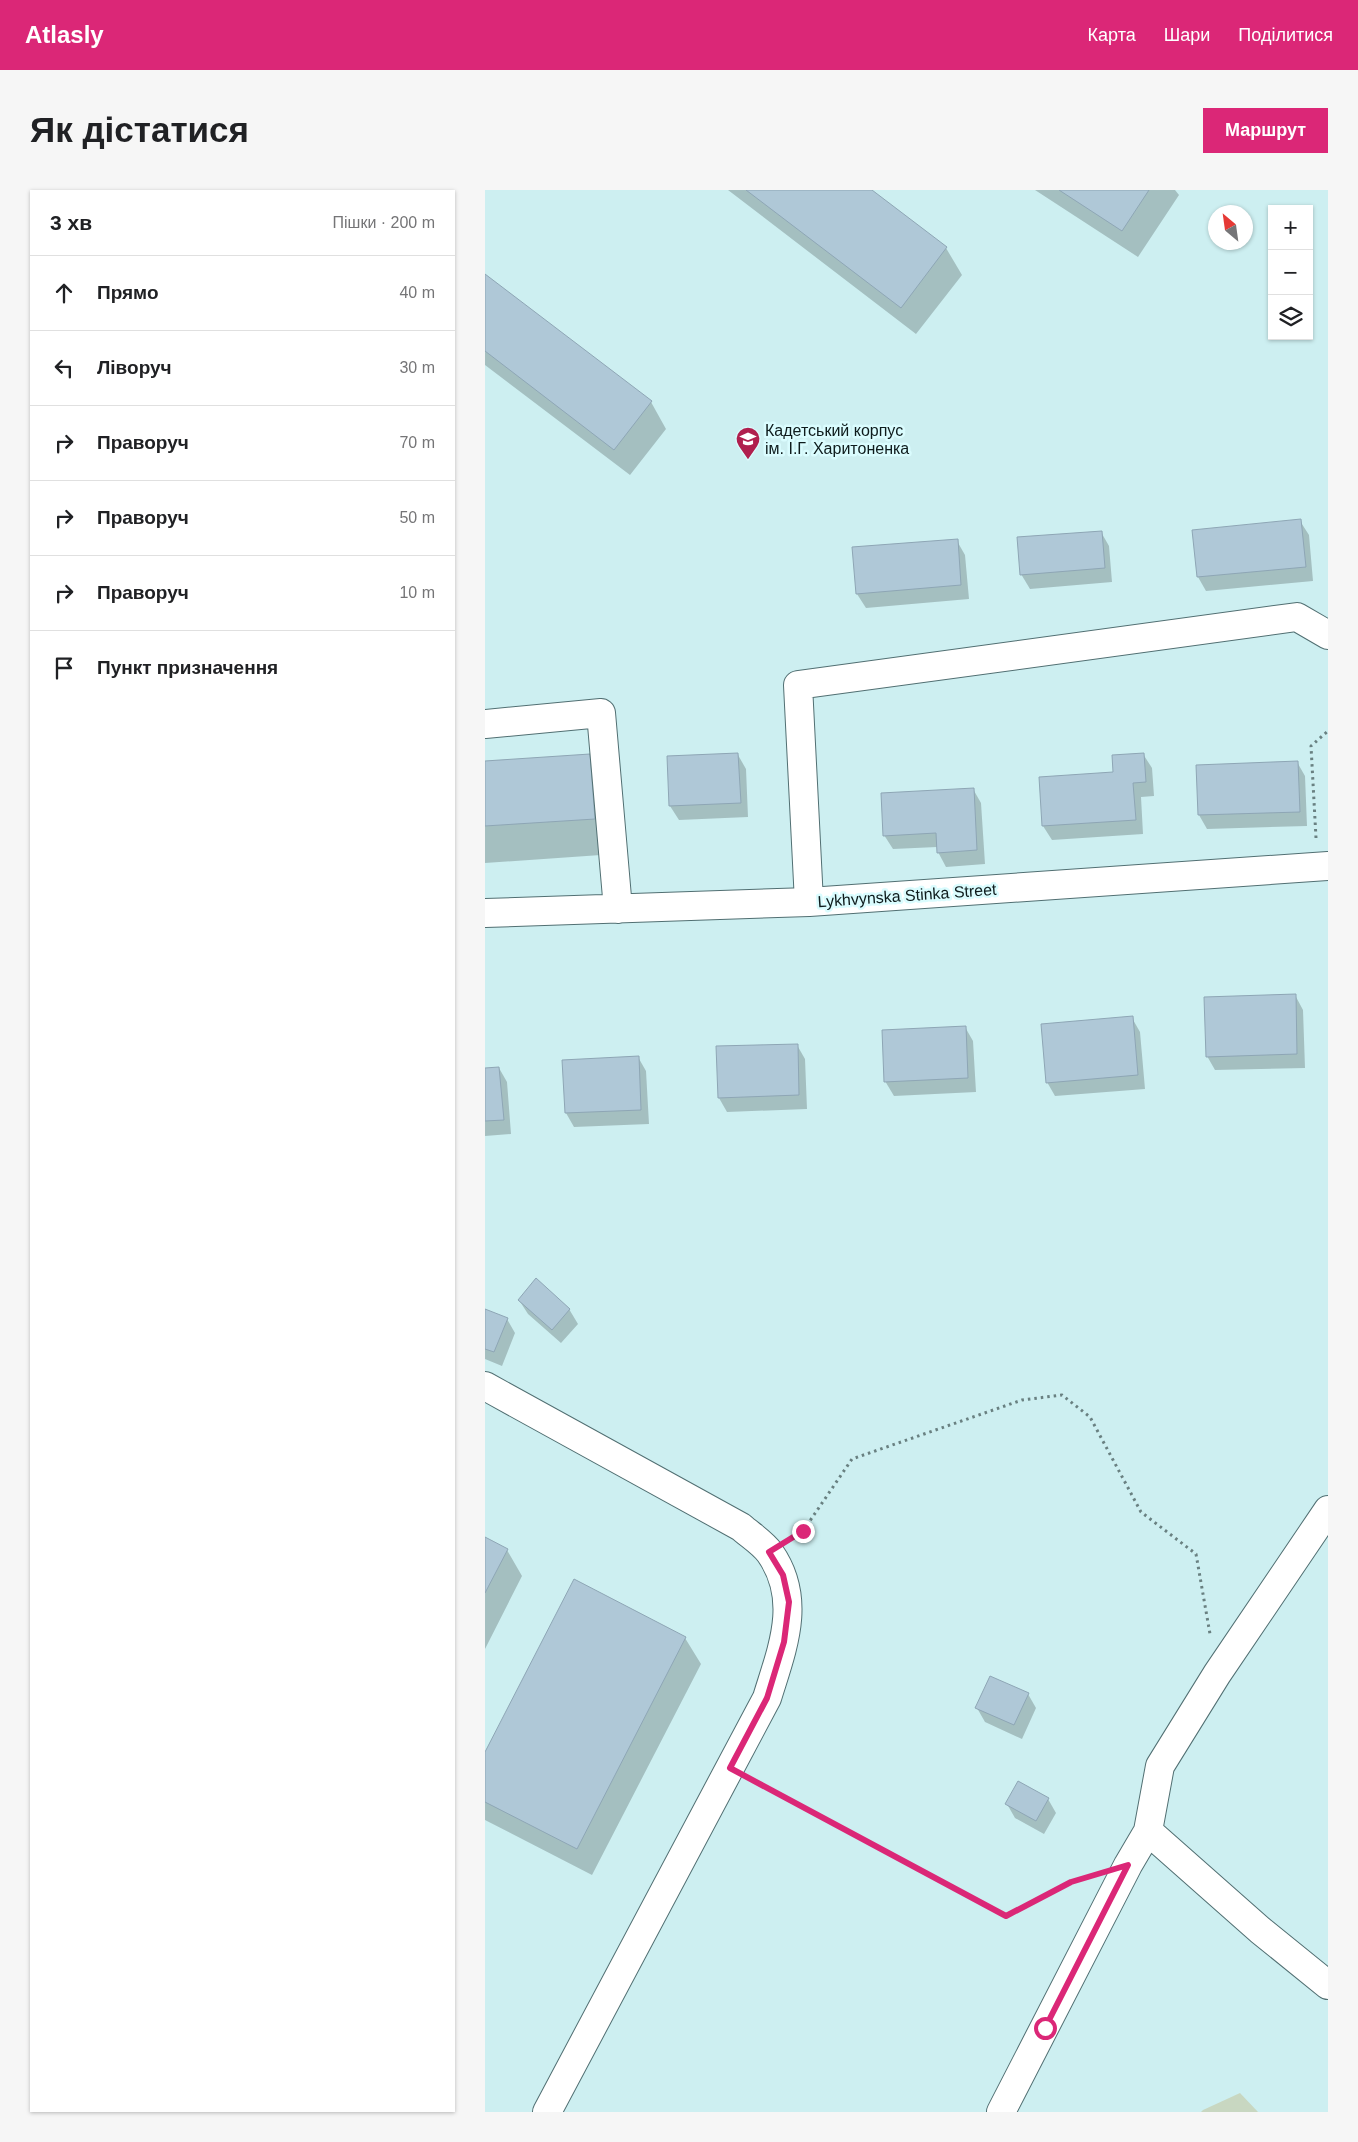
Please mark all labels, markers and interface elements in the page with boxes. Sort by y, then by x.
text: Atlasly [25,21,104,48]
text: Карта [1088,25,1136,45]
text: Шари [1164,25,1210,45]
text: Поділитися [1238,25,1333,45]
button: Маршрут [1203,108,1328,153]
text: Як дістатися [30,110,249,149]
north arrow [1208,205,1253,250]
map controls [1268,205,1313,340]
button: + [1268,205,1313,250]
text: 3 хв [50,211,92,234]
text: Пішки · 200 m [332,214,435,231]
button: − [1268,250,1313,295]
icon: ahead [50,279,78,307]
text: Прямо [97,282,159,303]
text: 40 m [399,284,435,301]
button: layers [1268,295,1313,340]
icon: left [50,354,78,382]
text: Ліворуч [97,357,172,378]
text: 30 m [399,359,435,376]
place label: Кадетський корпус ім. І.Г. Харитоненка [765,422,909,457]
school or university icon: Кадетський корпус ім. І.Г. Харитоненка [735,426,761,460]
icon: right [50,429,78,457]
text: Праворуч [97,432,189,453]
text: 70 m [399,434,435,451]
icon: right [50,504,78,532]
text: Праворуч [97,507,189,528]
text: 50 m [399,509,435,526]
icon: right [50,579,78,607]
text: Праворуч [97,582,189,603]
text: 10 m [399,584,435,601]
icon: arrive [50,654,78,682]
text: Пункт призначення [97,657,278,678]
street label: Lykhvynska Stinka Street [817,881,997,910]
route end [792,1520,815,1543]
route start [1034,2017,1057,2040]

